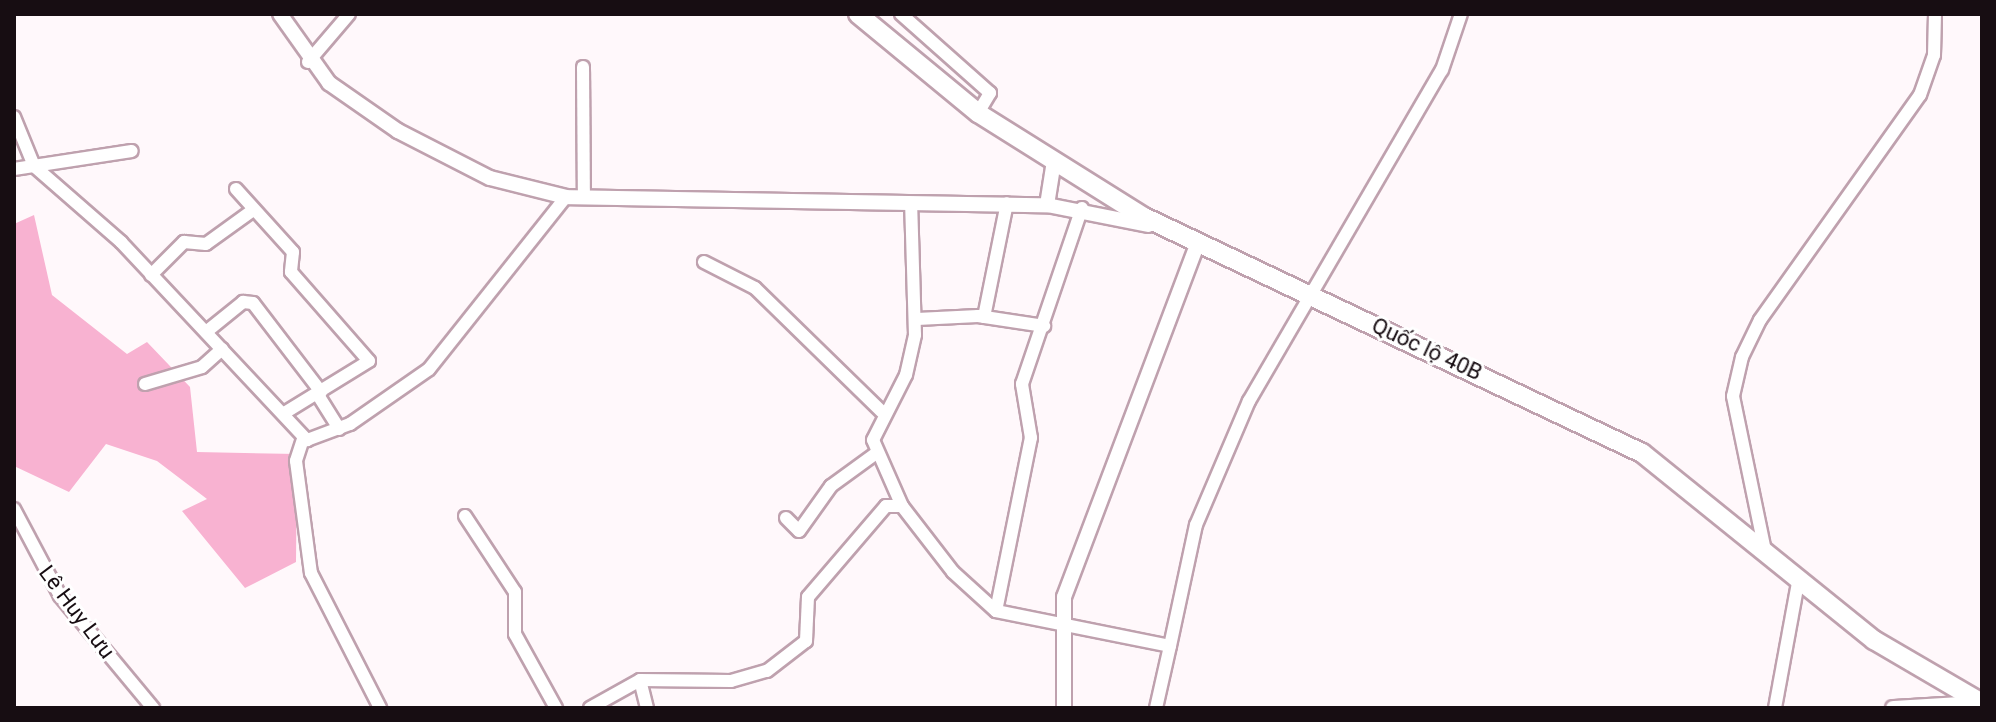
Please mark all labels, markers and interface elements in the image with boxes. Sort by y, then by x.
street label: Quốc lộ 40B [1368,312,1486,386]
street label: Lê Huy Lưu [33,560,121,664]

